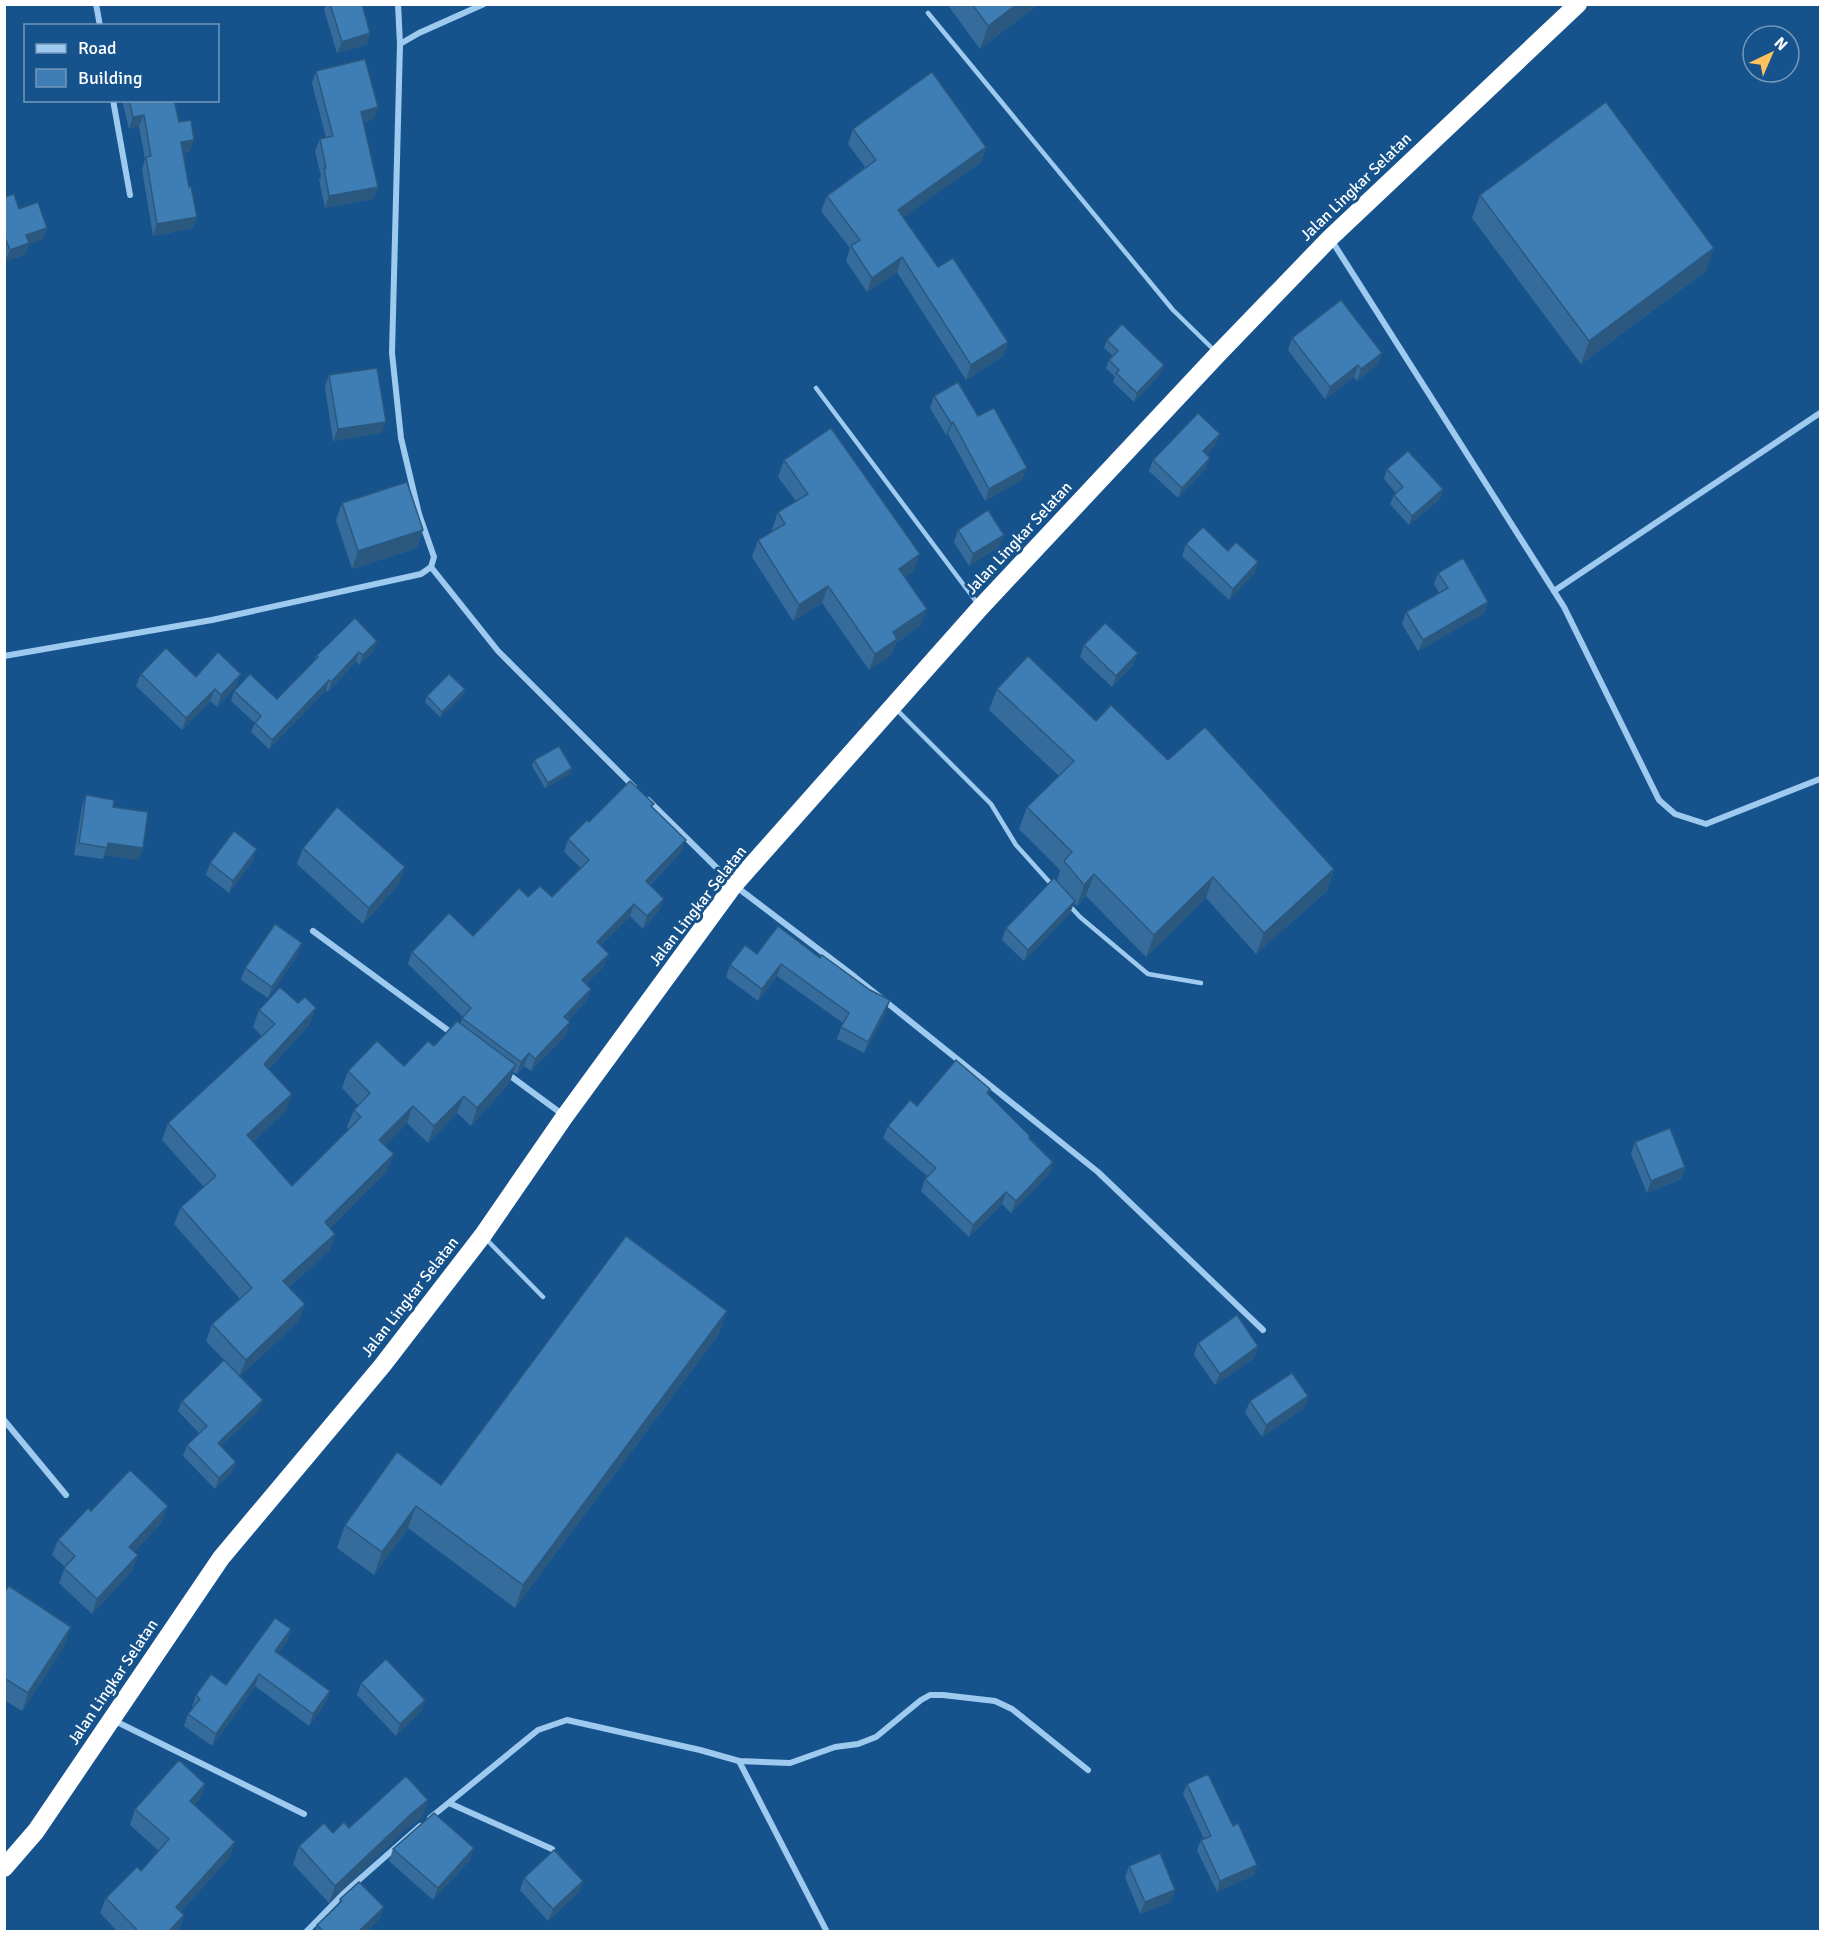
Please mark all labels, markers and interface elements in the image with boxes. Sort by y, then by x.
legend [24,24,219,102]
north arrow [1741,24,1801,84]
text: N [1770,33,1792,55]
text: Road [78,37,117,59]
text: Building [78,67,142,89]
street label: Jalan Lingkar Selatan [1296,129,1416,245]
street label: Jalan Lingkar Selatan [962,477,1076,599]
street label: Jalan Lingkar Selatan [645,842,751,970]
street label: Jalan Lingkar Selatan [357,1233,463,1361]
street label: Jalan Lingkar Selatan [64,1615,162,1749]

